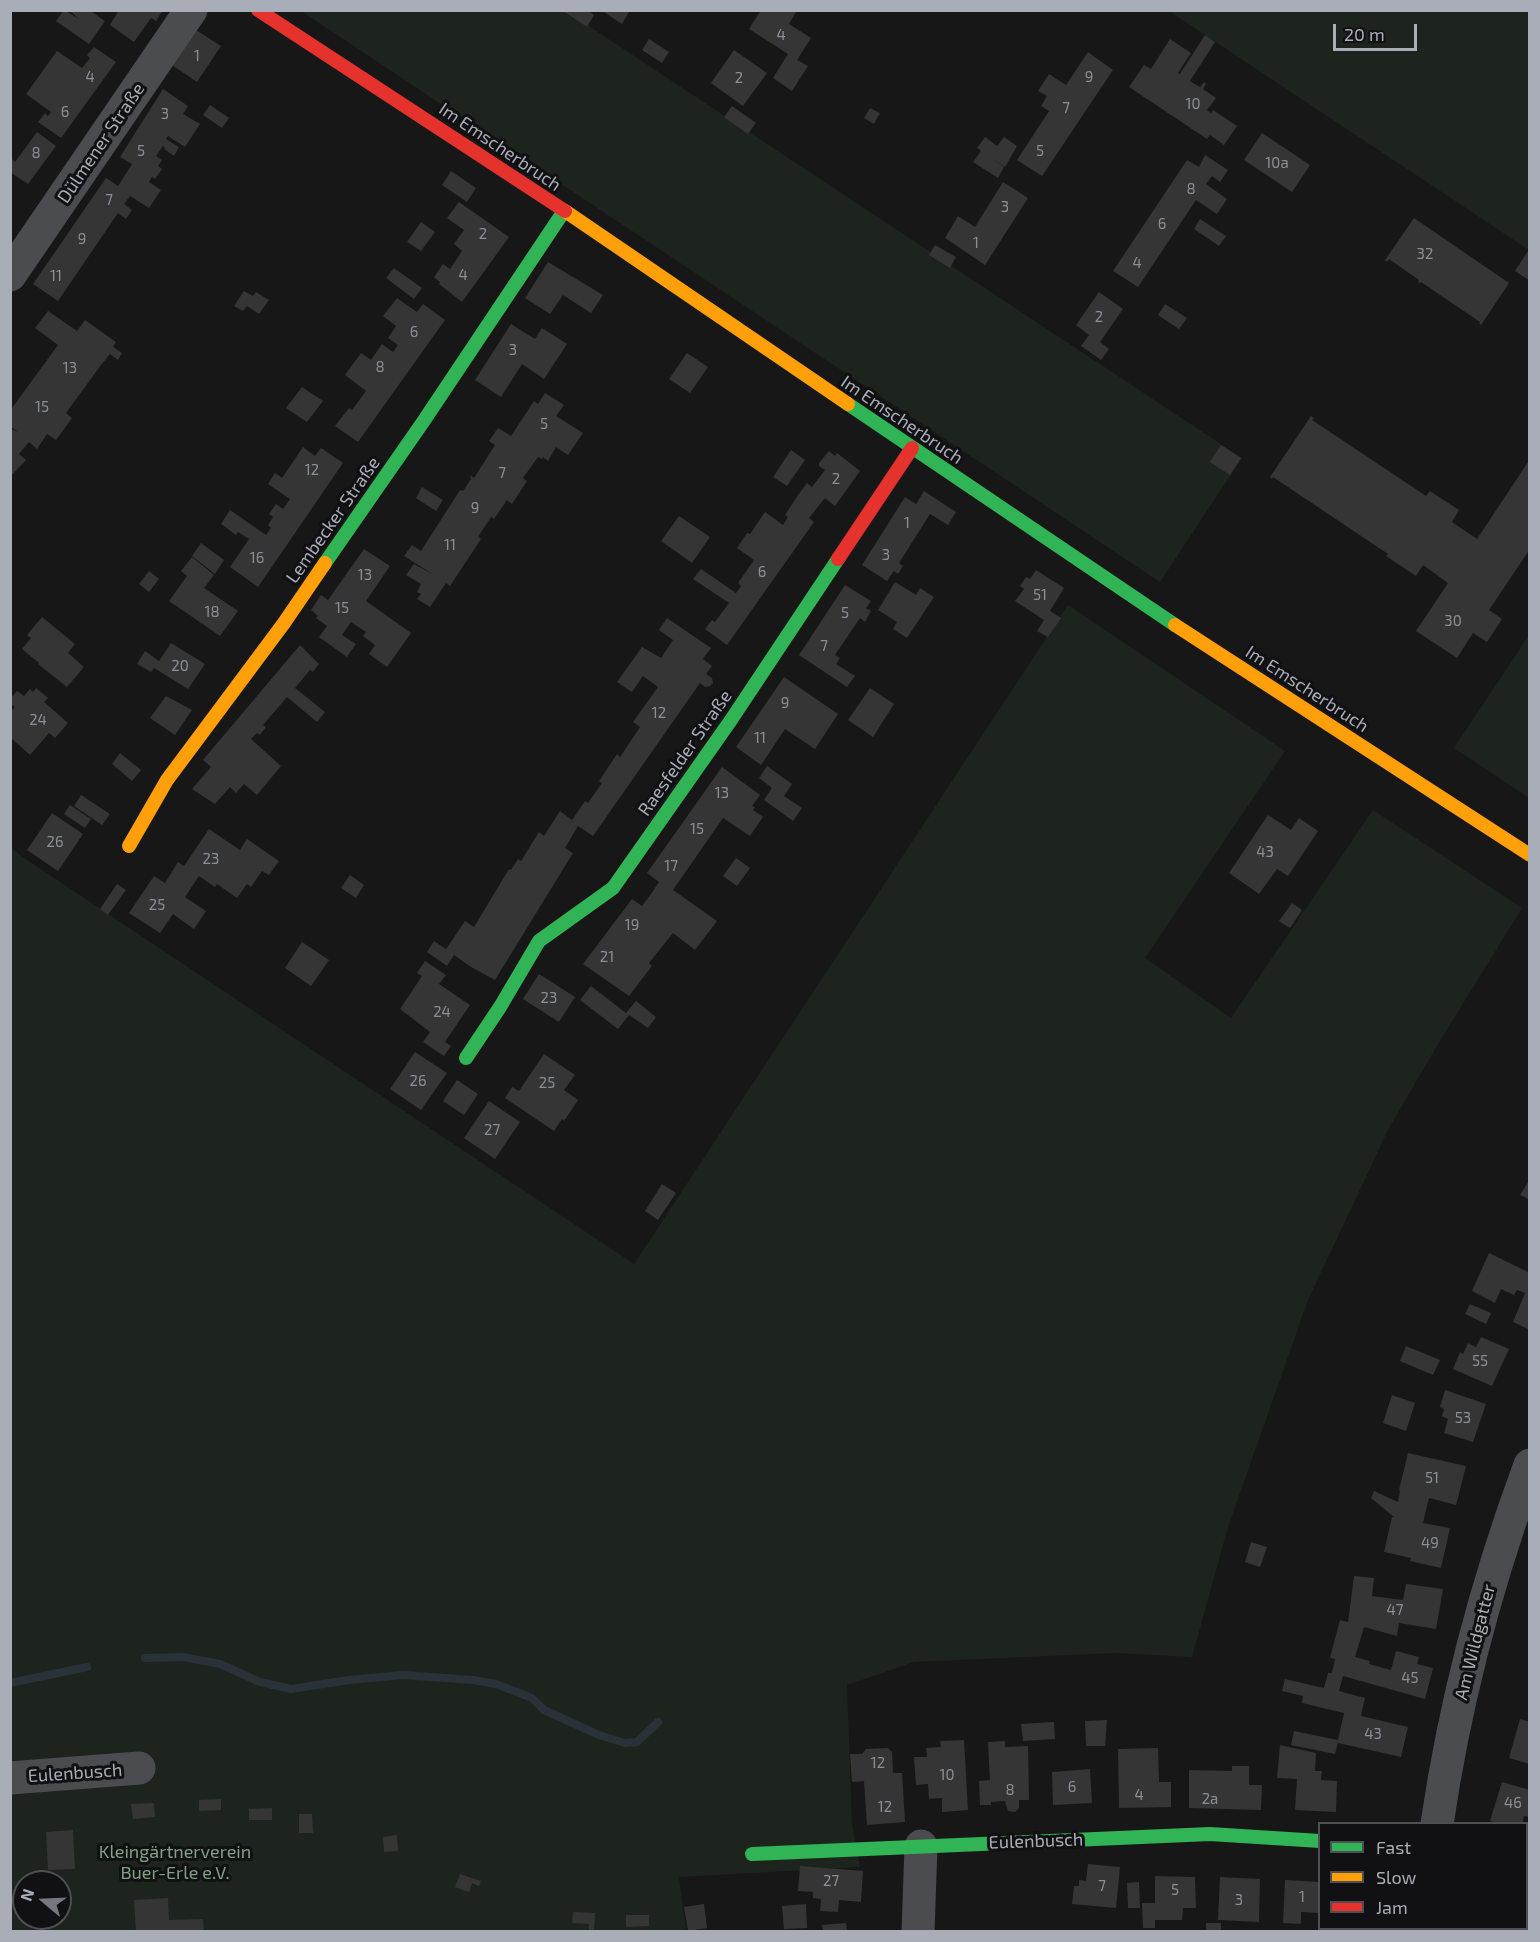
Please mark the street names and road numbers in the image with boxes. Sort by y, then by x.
street label: Dülmener Straße [53,79,149,207]
street label: Im Emscherbruch [435,98,565,196]
street label: Im Emscherbruch [837,371,967,469]
street label: Lembecker Straße [281,453,385,587]
street label: Im Emscherbruch [1241,641,1373,737]
street label: Raesfelder Straße [634,686,736,820]
street label: Am Wildgatter [1450,1582,1500,1702]
street label: Eulenbusch [27,1759,123,1787]
street label: Eulenbusch [988,1829,1084,1853]

